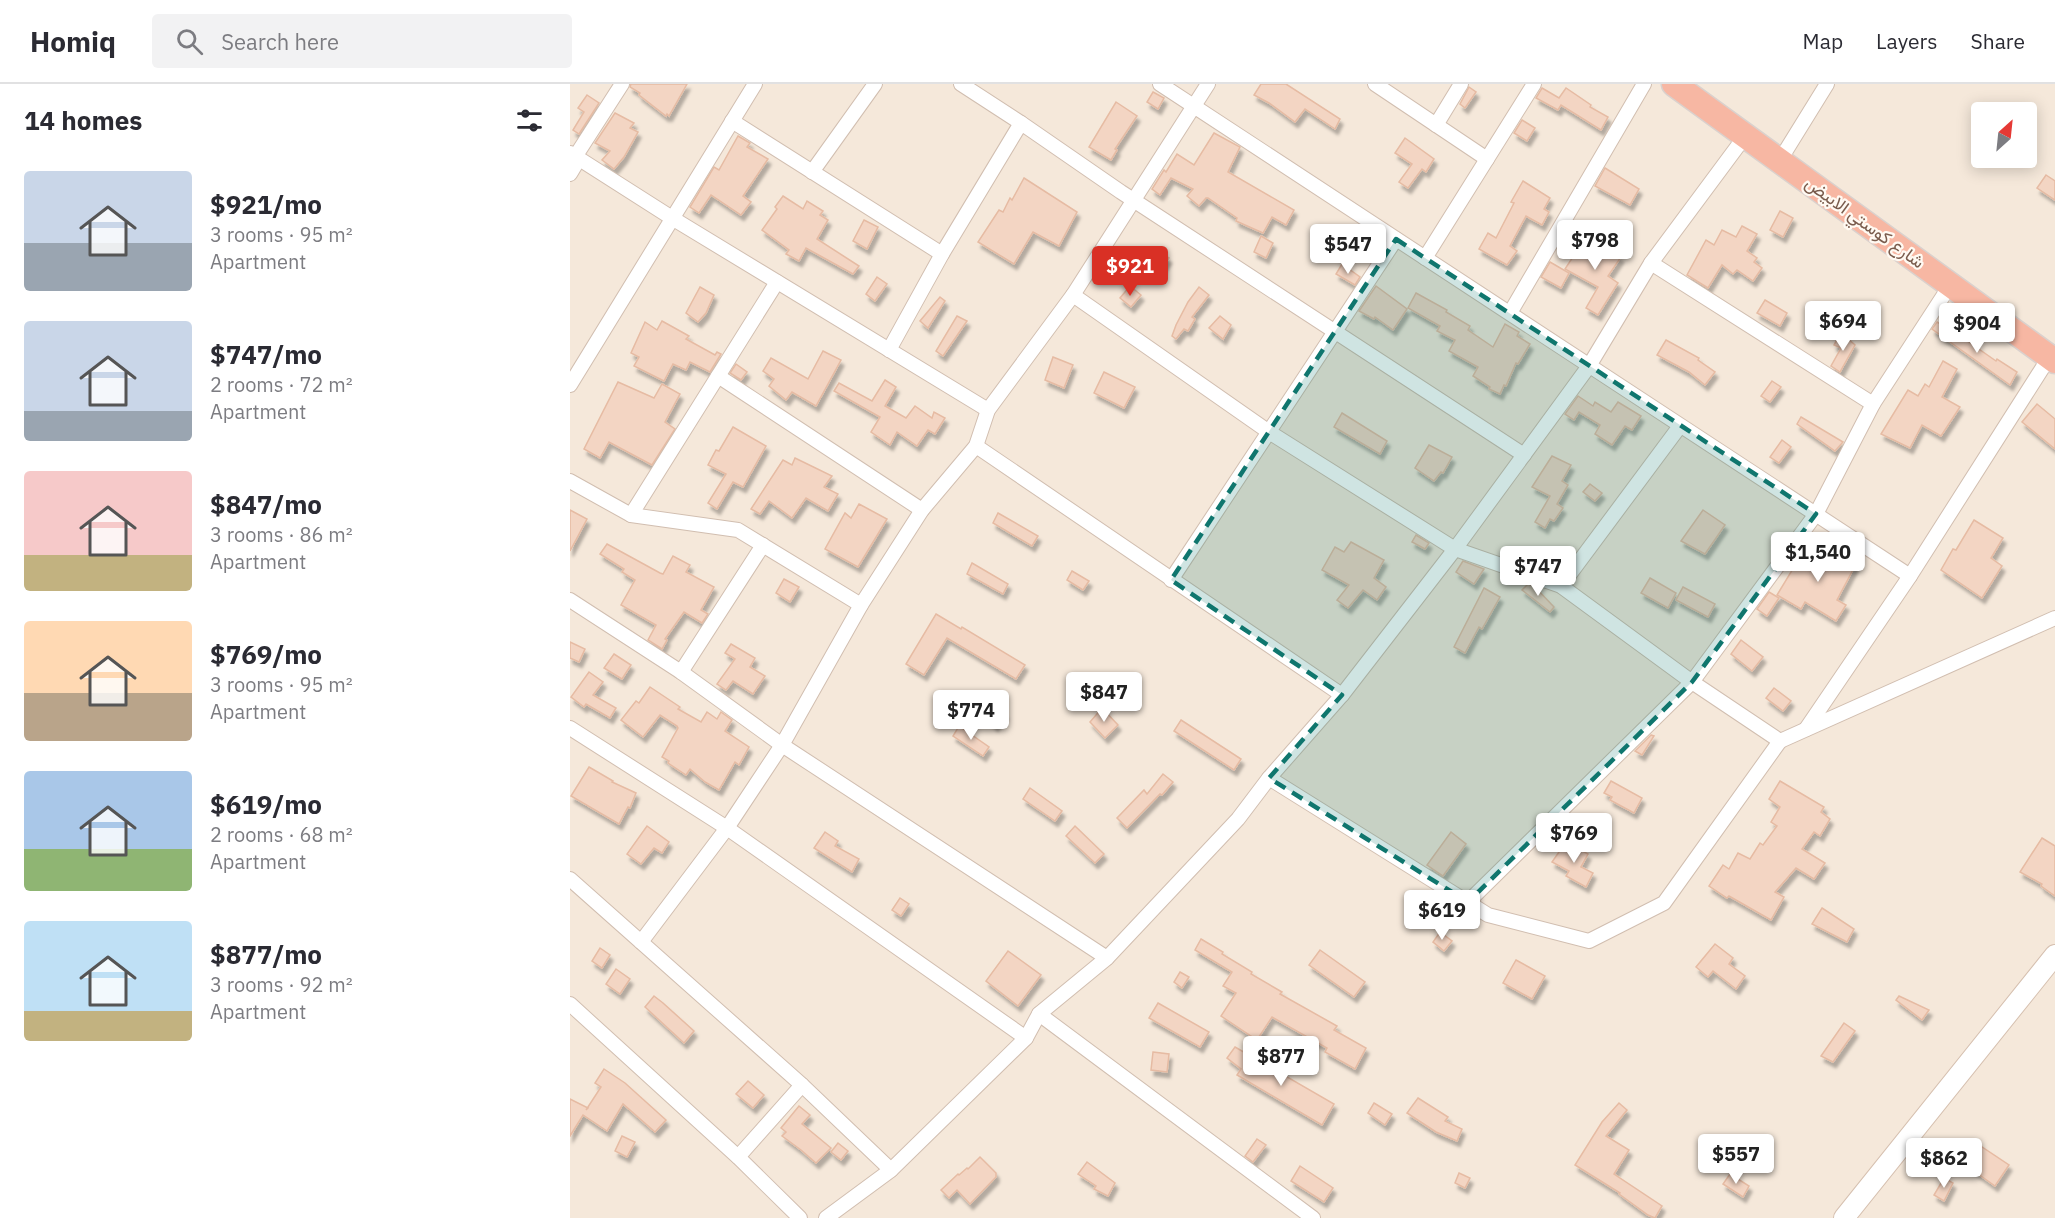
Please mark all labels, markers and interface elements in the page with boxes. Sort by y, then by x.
search box [152,14,572,68]
text: Homiq [30,23,116,60]
icon: search [173,25,206,58]
text: Search here [221,27,339,56]
text: Map [1803,27,1843,55]
text: Layers [1876,27,1938,55]
text: Share [1971,27,2025,55]
north arrow [1971,102,2037,168]
map controls [1971,102,2037,168]
text: 14 homes [24,103,142,137]
icon: filters [513,104,546,137]
street label: شارع كوستي الابيض [1798,171,1929,276]
text: $921/mo [210,187,322,221]
icon: home [72,195,144,267]
pin: $798 [1559,220,1631,271]
text: 3 rooms · 95 m² [210,221,353,248]
pin: $547 [1312,224,1384,275]
text: $798 [1571,226,1619,253]
text: $547 [1324,230,1372,257]
pin: $921 [1094,246,1166,297]
text: Apartment [210,248,306,275]
text: $921 [1106,252,1154,279]
pin: $694 [1807,301,1879,352]
pin: $904 [1941,303,2013,354]
text: $694 [1819,307,1867,334]
text: $904 [1953,309,2001,336]
text: $747/mo [210,337,322,371]
icon: home [72,345,144,417]
text: 2 rooms · 72 m² [210,371,353,398]
text: Apartment [210,398,306,425]
text: $847/mo [210,487,322,521]
icon: home [72,495,144,567]
text: 3 rooms · 86 m² [210,521,353,548]
pin: $1,540 [1769,532,1867,583]
text: $1,540 [1785,538,1851,565]
pin: $747 [1502,546,1574,597]
text: Apartment [210,548,306,575]
text: $747 [1514,552,1562,579]
text: $769/mo [210,637,322,671]
icon: home [72,645,144,717]
text: 3 rooms · 95 m² [210,671,353,698]
pin: $847 [1068,672,1140,723]
text: $847 [1080,678,1128,705]
pin: $774 [935,690,1007,741]
text: $774 [947,696,995,723]
text: Apartment [210,698,306,725]
text: $619/mo [210,787,322,821]
icon: home [72,795,144,867]
pin: $769 [1538,813,1610,864]
text: $769 [1550,819,1598,846]
text: 2 rooms · 68 m² [210,821,353,848]
text: Apartment [210,848,306,875]
pin: $619 [1406,890,1478,941]
text: $619 [1418,896,1466,923]
text: $877/mo [210,937,322,971]
icon: home [72,945,144,1017]
text: 3 rooms · 92 m² [210,971,353,998]
text: Apartment [210,998,306,1025]
pin: $877 [1245,1036,1317,1087]
text: $877 [1257,1042,1305,1069]
pin: $557 [1700,1134,1772,1185]
pin: $862 [1908,1138,1980,1189]
text: $557 [1712,1140,1760,1167]
text: $862 [1920,1144,1968,1171]

